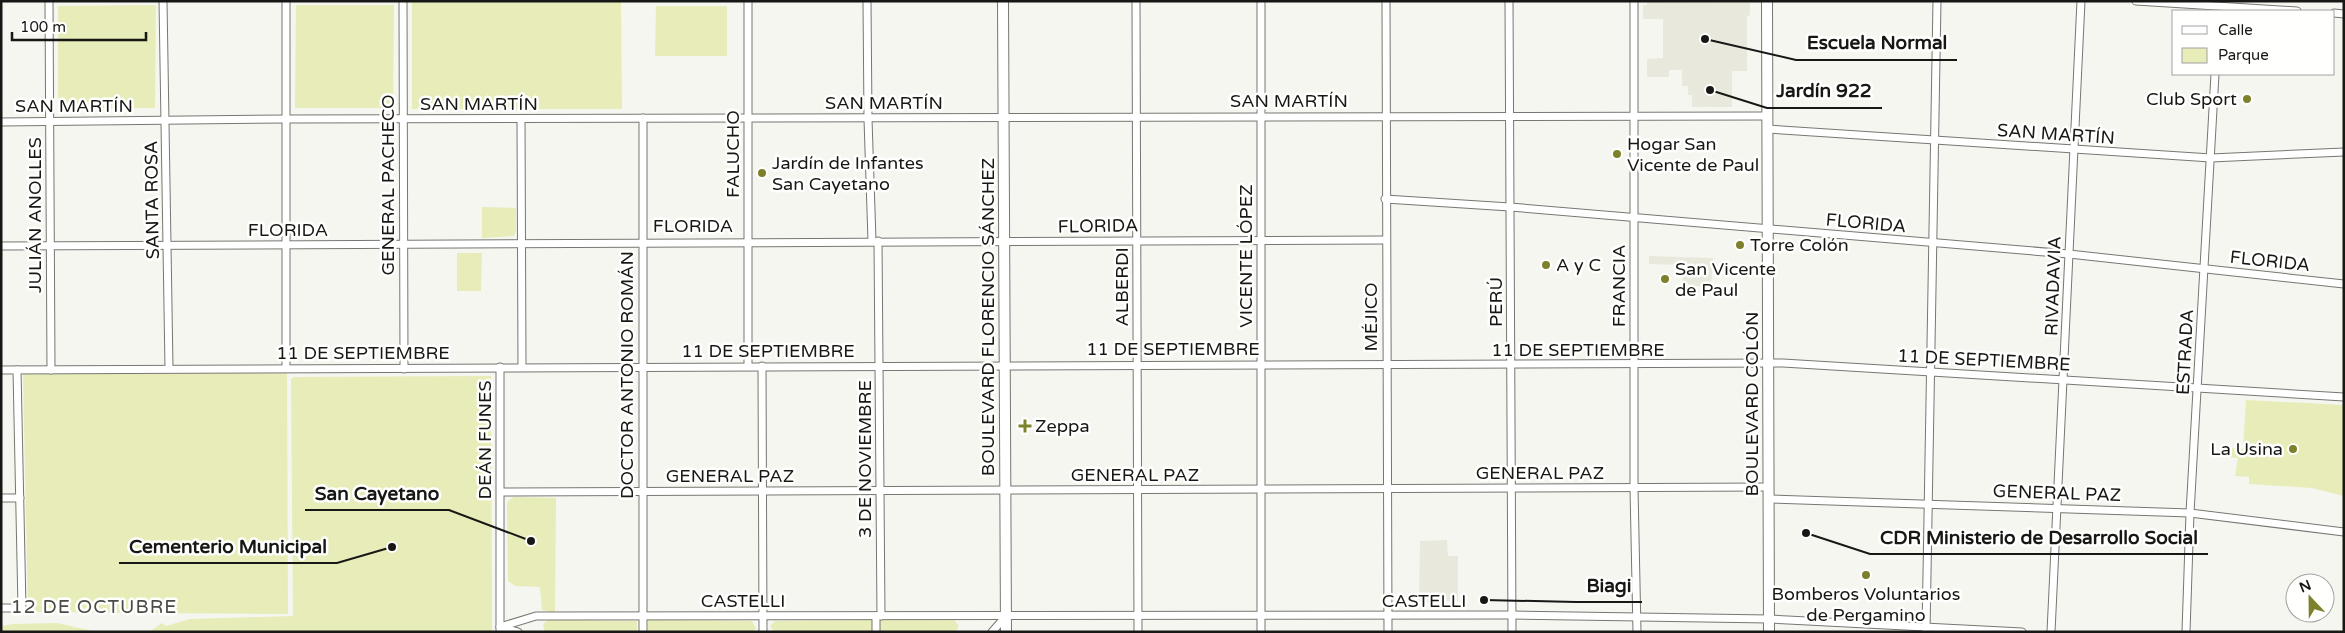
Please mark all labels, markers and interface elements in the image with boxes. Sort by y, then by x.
scale bar [12,10,146,42]
legend [2172,10,2335,75]
text: 100 m [20,18,66,36]
text: Calle [2218,21,2253,39]
callout: Escuela Normal [1796,26,1957,60]
text: Escuela Normal [1807,32,1947,54]
text: Parque [2218,46,2269,64]
callout: Jardín 922 [1767,74,1882,108]
text: Jardín 922 [1775,80,1872,102]
place label: Club Sport [2146,88,2237,110]
street label: SAN MARTÍN [1230,90,1348,112]
street label: SAN MARTÍN [825,92,943,114]
street label: SAN MARTÍN [420,93,538,115]
marker: Club Sport [2241,93,2253,105]
street label: GENERAL PACHECO [377,94,399,276]
street label: SAN MARTÍN [15,95,133,117]
street label: FALUCHO [722,110,744,198]
street label: SAN MARTÍN [1996,119,2116,149]
place label: Hogar San Vicente de Paul [1627,133,1759,176]
street label: JULIÁN ANOLLES [24,137,46,293]
street label: SANTA ROSA [140,140,164,260]
marker: Hogar San Vicente de Paul [1611,148,1623,160]
place label: Jardín de Infantes San Cayetano [772,152,924,195]
street label: BOULEVARD FLORENCIO SÁNCHEZ [977,158,999,476]
marker: Jardín de Infantes San Cayetano [756,167,768,179]
street label: VICENTE LÓPEZ [1235,184,1257,328]
street label: FLORIDA [1825,209,1907,237]
street label: FLORIDA [1058,214,1138,238]
street label: FLORIDA [653,215,733,237]
street label: FLORIDA [248,219,328,241]
place label: Torre Colón [1750,234,1849,256]
street label: RIVADAVIA [2040,236,2066,336]
marker: Torre Colón [1734,239,1746,251]
street label: FRANCIA [1608,245,1630,327]
street label: FLORIDA [2229,246,2311,276]
street label: ALBERDI [1111,247,1133,327]
street label: DOCTOR ANTONIO ROMÁN [616,251,638,499]
place label: A y C [1556,254,1601,276]
place label: San Vicente de Paul [1675,258,1776,301]
marker: A y C [1540,259,1552,271]
marker: San Vicente de Paul [1659,273,1671,285]
street label: PERÚ [1485,277,1507,327]
street label: MÉJICO [1360,282,1382,352]
street label: ESTRADA [2172,309,2198,395]
street label: BOULEVARD COLÓN [1741,312,1763,496]
street label: 11 DE SEPTIEMBRE [1086,338,1260,360]
street label: 11 DE SEPTIEMBRE [1491,339,1665,361]
street label: 11 DE SEPTIEMBRE [681,340,855,362]
street label: 11 DE SEPTIEMBRE [276,342,450,364]
street label: 11 DE SEPTIEMBRE [1897,344,2071,376]
street label: DEÁN FUNES [474,380,496,500]
street label: 3 DE NOVIEMBRE [854,380,876,538]
place label: Zeppa [1035,415,1090,437]
marker: Zeppa [1019,420,1031,432]
place label: La Usina [2210,438,2283,460]
marker: La Usina [2287,443,2299,455]
street label: GENERAL PAZ [1476,462,1604,484]
street label: GENERAL PAZ [1071,464,1199,486]
street label: GENERAL PAZ [666,465,794,487]
callout: San Cayetano [305,476,449,510]
street label: GENERAL PAZ [1992,480,2122,506]
text: San Cayetano [315,483,439,506]
callout: CDR Ministerio de Desarrollo Social [1870,520,2208,554]
text: CDR Ministerio de Desarrollo Social [1880,527,2198,549]
callout: Cementerio Municipal [119,529,337,563]
text: Cementerio Municipal [129,536,327,559]
callout: Biagi [1576,568,1642,602]
marker: Bomberos Voluntarios de Pergamino [1860,569,1872,581]
north arrow [2285,573,2335,623]
text: Biagi [1586,575,1632,598]
text: N [2297,576,2314,596]
place label: Bomberos Voluntarios de Pergamino [1772,583,1960,626]
street label: CASTELLI [701,590,785,612]
street label: CASTELLI [1382,590,1466,612]
district label: 12 DE OCTUBRE [11,596,177,618]

